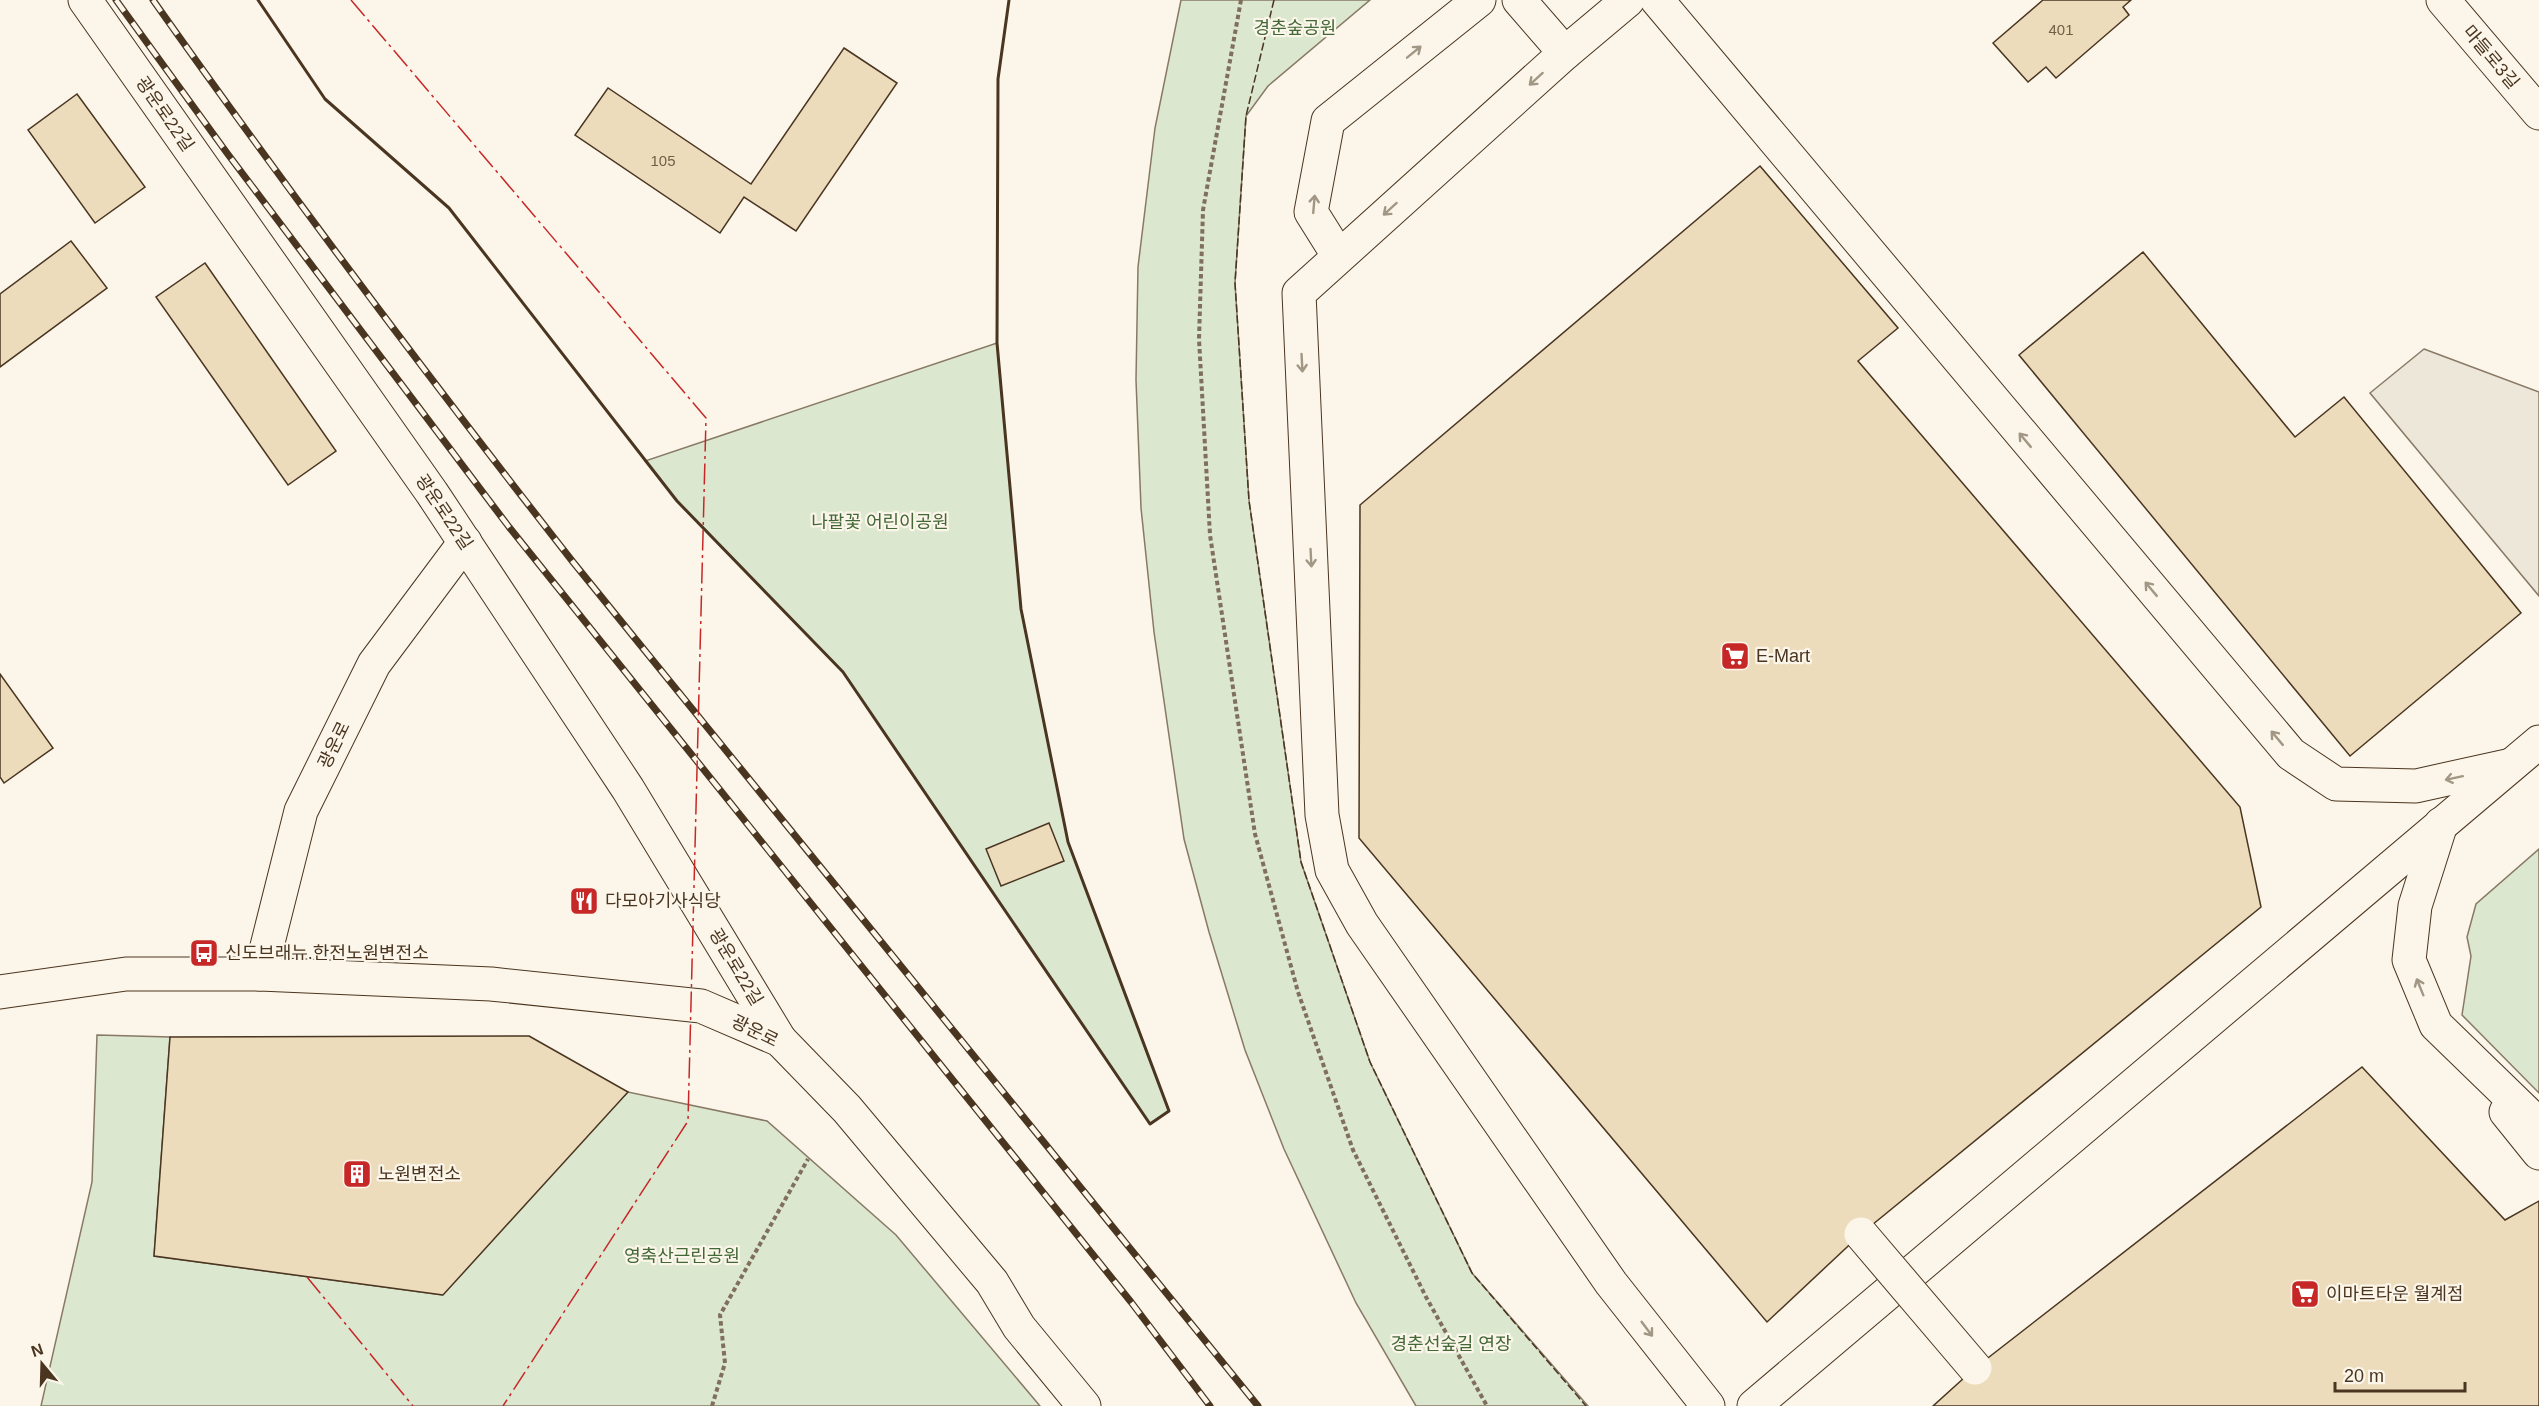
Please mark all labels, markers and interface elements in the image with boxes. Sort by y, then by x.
park label: 경춘숲공원 [1254,18,1336,38]
house number: 401 [2048,21,2074,38]
street label: 마들로3길 [2459,21,2523,93]
one-way arrow [1406,45,1421,59]
one-way arrow [1529,72,1544,86]
street label: 광운로22길 [132,73,198,155]
house number: 105 [650,152,676,169]
one-way arrow [1309,195,1320,214]
one-way arrow [1383,202,1398,216]
one-way arrow [1296,353,1307,373]
one-way arrow [2019,432,2032,448]
street label: 광운로22길 [412,471,476,553]
park label: 나팔꽃 어린이공원 [811,512,949,532]
one-way arrow [1305,548,1316,568]
one-way arrow [2144,582,2158,597]
supermarket icon: E-Mart [1719,640,1751,672]
place label: E-Mart [1756,646,1810,666]
street label: 광운로 [314,718,354,772]
one-way arrow [2270,731,2284,746]
one-way arrow [2445,772,2464,784]
restaurant icon: 다모아기사식당 [568,885,600,917]
place label: 다모아기사식당 [605,891,721,911]
street label: 광운로22길 [705,925,767,1009]
bus stop icon: 신도브래뉴.한전노원변전소 [188,937,220,969]
place label: 신도브래뉴.한전노원변전소 [225,943,429,963]
one-way arrow [2414,978,2425,997]
street label: 광운로 [728,1011,782,1051]
building icon: 노원변전소 [341,1158,373,1190]
place label: 노원변전소 [378,1164,461,1184]
park label: 영축산근린공원 [624,1246,740,1266]
supermarket icon: 이마트타운 월계점 [2289,1278,2321,1310]
place label: 이마트타운 월계점 [2326,1284,2463,1304]
one-way arrow [1640,1321,1653,1337]
north arrow [12,1334,72,1394]
park label: 경춘선숲길 연장 [1391,1334,1511,1354]
text: N [29,1340,46,1360]
scale bar [2335,1355,2466,1393]
text: 20 m [2344,1366,2384,1386]

